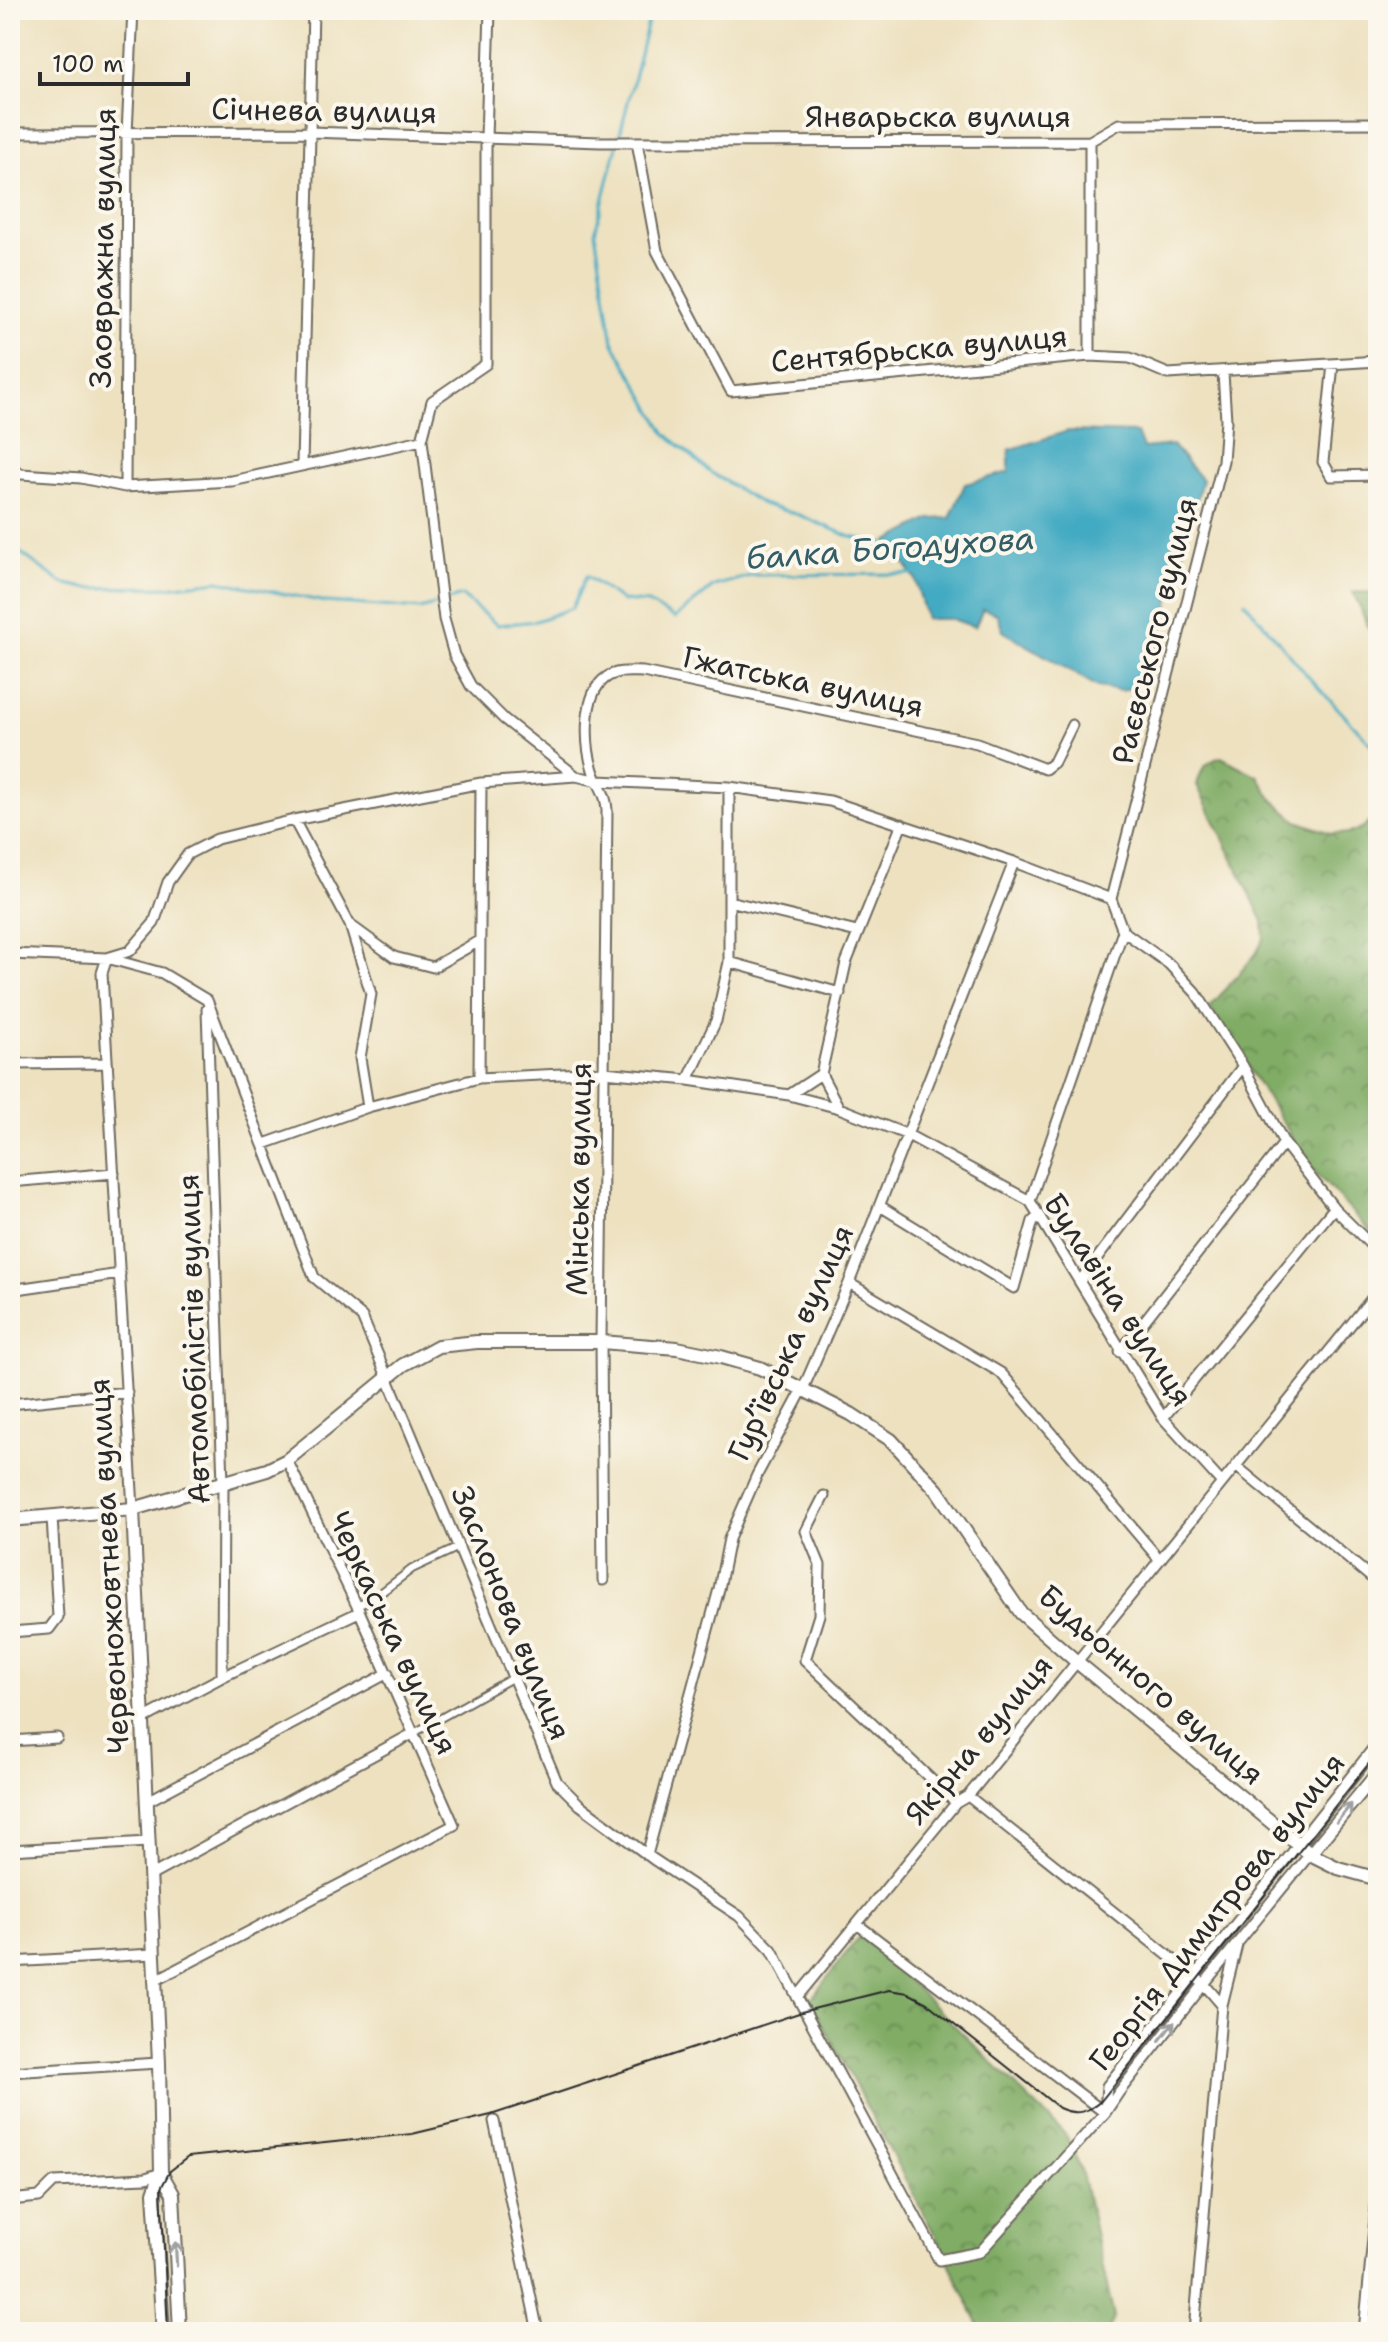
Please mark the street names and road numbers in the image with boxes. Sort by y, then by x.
street label: Січнева вулиця [211,88,437,133]
street label: Январьска вулиця [805,96,1071,137]
street label: Заовражна вулиця [80,107,125,389]
street label: Сентябрьска вулиця [769,315,1069,382]
street label: Раєвського вулиця [1102,493,1207,768]
street label: Гжатська вулиця [679,636,927,727]
street label: Мінська вулиця [556,1062,601,1296]
street label: Автомобілістів вулиця [167,1173,220,1505]
street label: Булавіна вулиця [1034,1185,1203,1414]
street label: Гур’ївська вулиця [718,1218,863,1468]
street label: Червоножовтнева вулиця [78,1377,139,1755]
street label: Заслонова вулиця [442,1480,581,1746]
street label: Черкаська вулиця [319,1504,468,1761]
street label: Будьонного вулиця [1030,1575,1273,1794]
street label: Якірна вулиця [895,1646,1062,1833]
street label: Георгія Димитрова вулиця [1079,1744,1354,2080]

